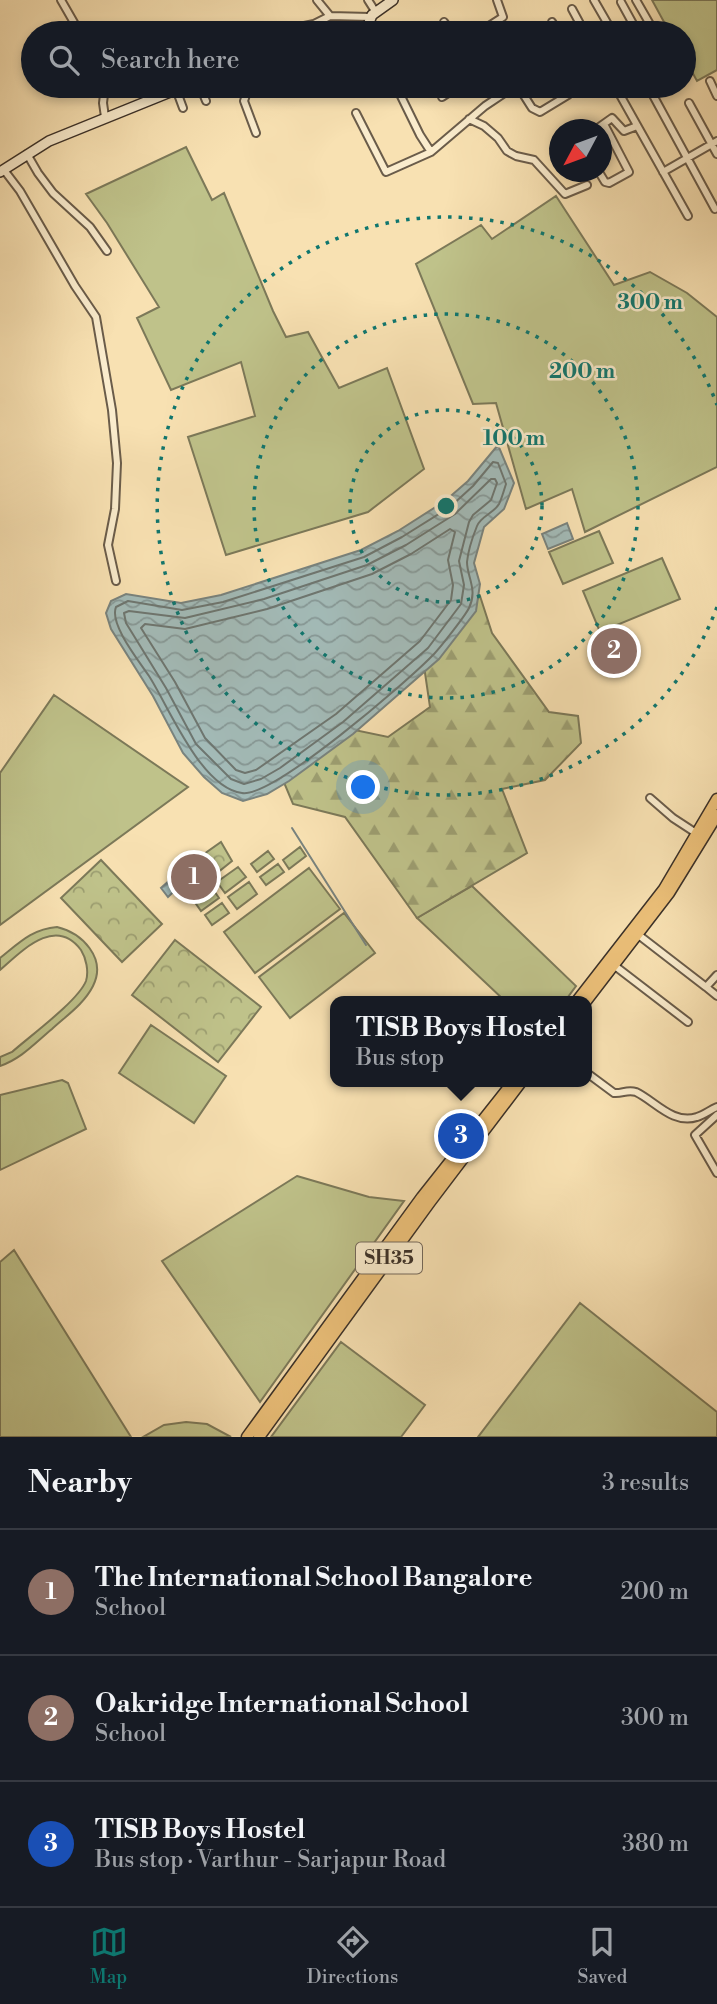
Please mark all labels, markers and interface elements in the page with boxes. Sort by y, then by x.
search box [21,21,696,98]
icon: search [45,41,83,79]
text: Search here [101,44,240,76]
north arrow [549,119,612,182]
text: 300 m [617,290,683,316]
text: 200 m [549,359,615,385]
text: 100 m [483,426,545,452]
centre of rings [434,494,458,518]
pin: 2 [591,625,637,677]
your location [346,770,380,804]
pin: 1 [171,851,217,903]
popup [330,996,592,1087]
text: TISB Boys Hostel [356,1012,566,1044]
text: Bus stop [356,1044,444,1072]
pin: 3 [438,1110,484,1162]
road number: SH35 [356,1242,422,1274]
text: Nearby [28,1464,132,1502]
text: 3 results [602,1469,689,1497]
text: The International School Bangalore [95,1562,532,1594]
text: 1 [45,1578,57,1606]
text: 200 m [621,1578,689,1606]
text: School [95,1594,166,1622]
text: Oakridge International School [95,1688,469,1720]
text: 2 [44,1704,58,1732]
text: 300 m [621,1704,689,1732]
text: School [95,1720,166,1748]
text: TISB Boys Hostel [95,1814,305,1846]
text: 3 [44,1830,58,1858]
text: 380 m [622,1830,689,1858]
text: Bus stop · Varthur - Sarjapur Road [95,1846,446,1874]
tab: Map [90,1923,128,1989]
tab: Directions [307,1923,398,1989]
tab: Saved [578,1923,627,1989]

